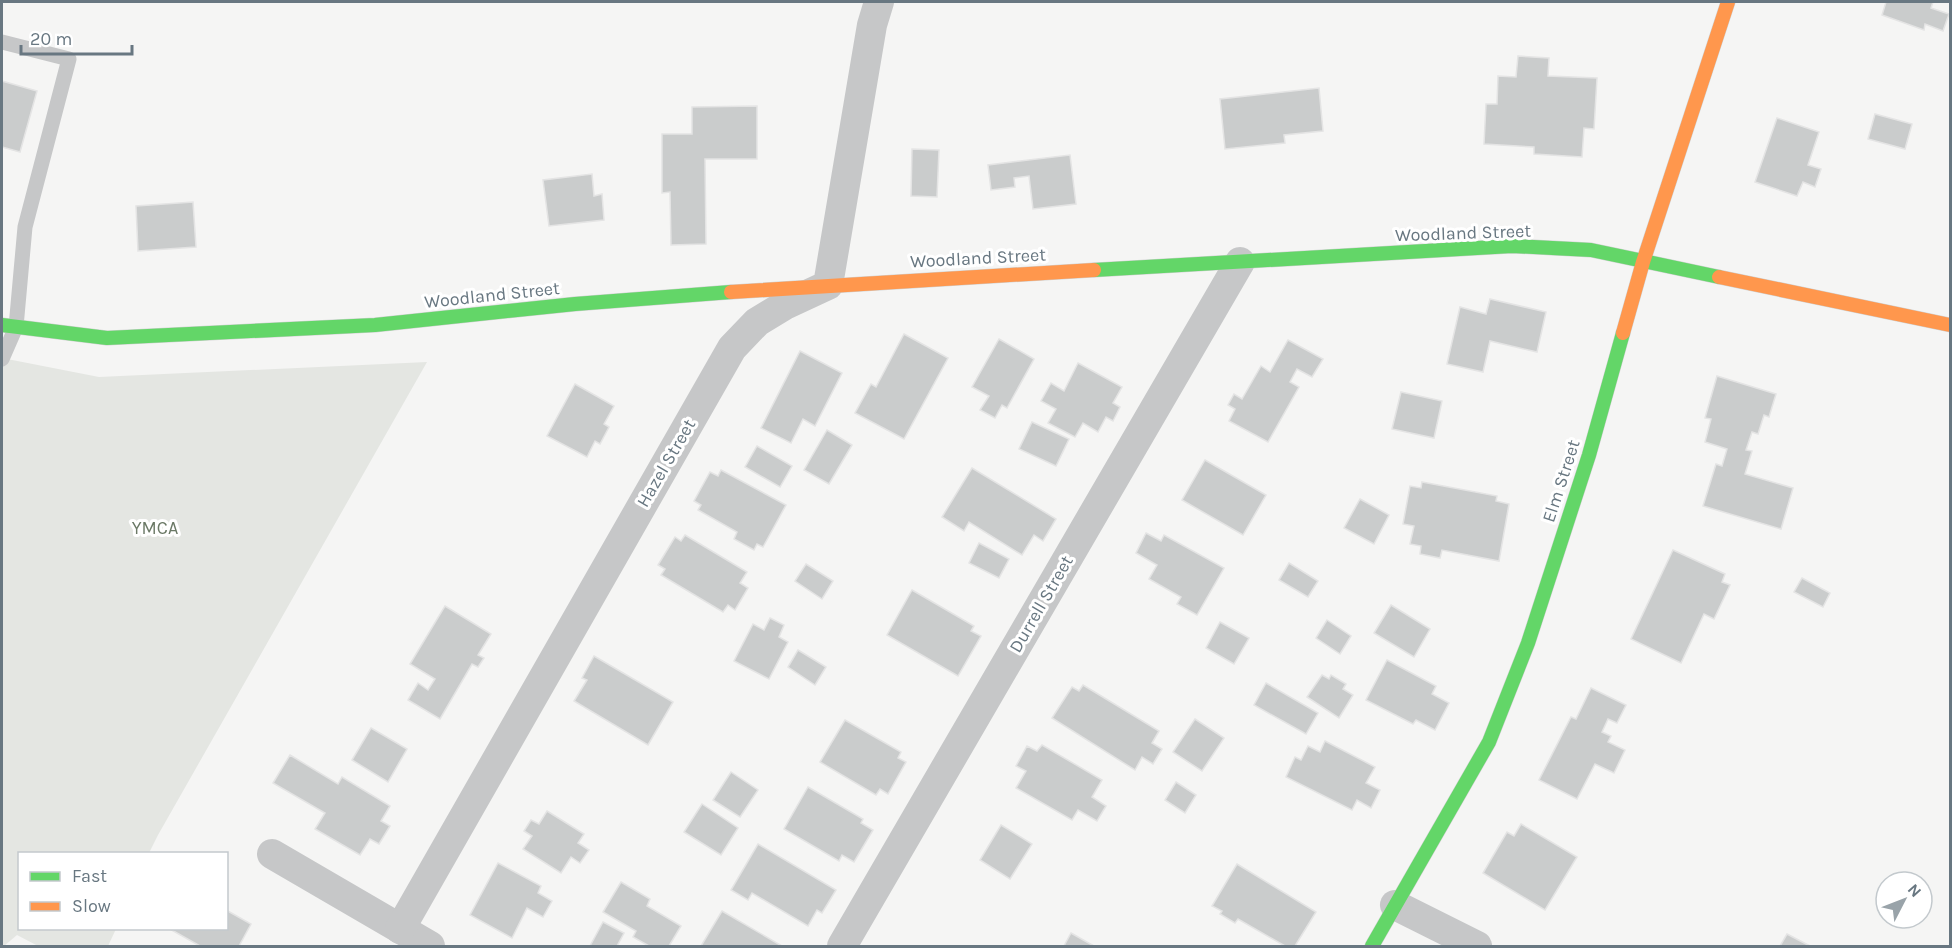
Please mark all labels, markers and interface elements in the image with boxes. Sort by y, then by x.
scale bar [21,18,132,56]
text: 20 m [30,28,72,50]
street label: Woodland Street [1395,220,1532,246]
street label: Woodland Street [910,243,1047,273]
street label: Woodland Street [423,277,561,313]
street label: Hazel Street [632,415,700,511]
street label: Elm Street [1537,437,1585,525]
park label: YMCA [132,517,178,539]
street label: Durrell Street [1004,551,1078,657]
legend [18,852,228,930]
text: Fast [72,865,107,887]
north arrow [1874,870,1934,930]
text: N [1904,880,1926,901]
text: Slow [72,895,111,917]

